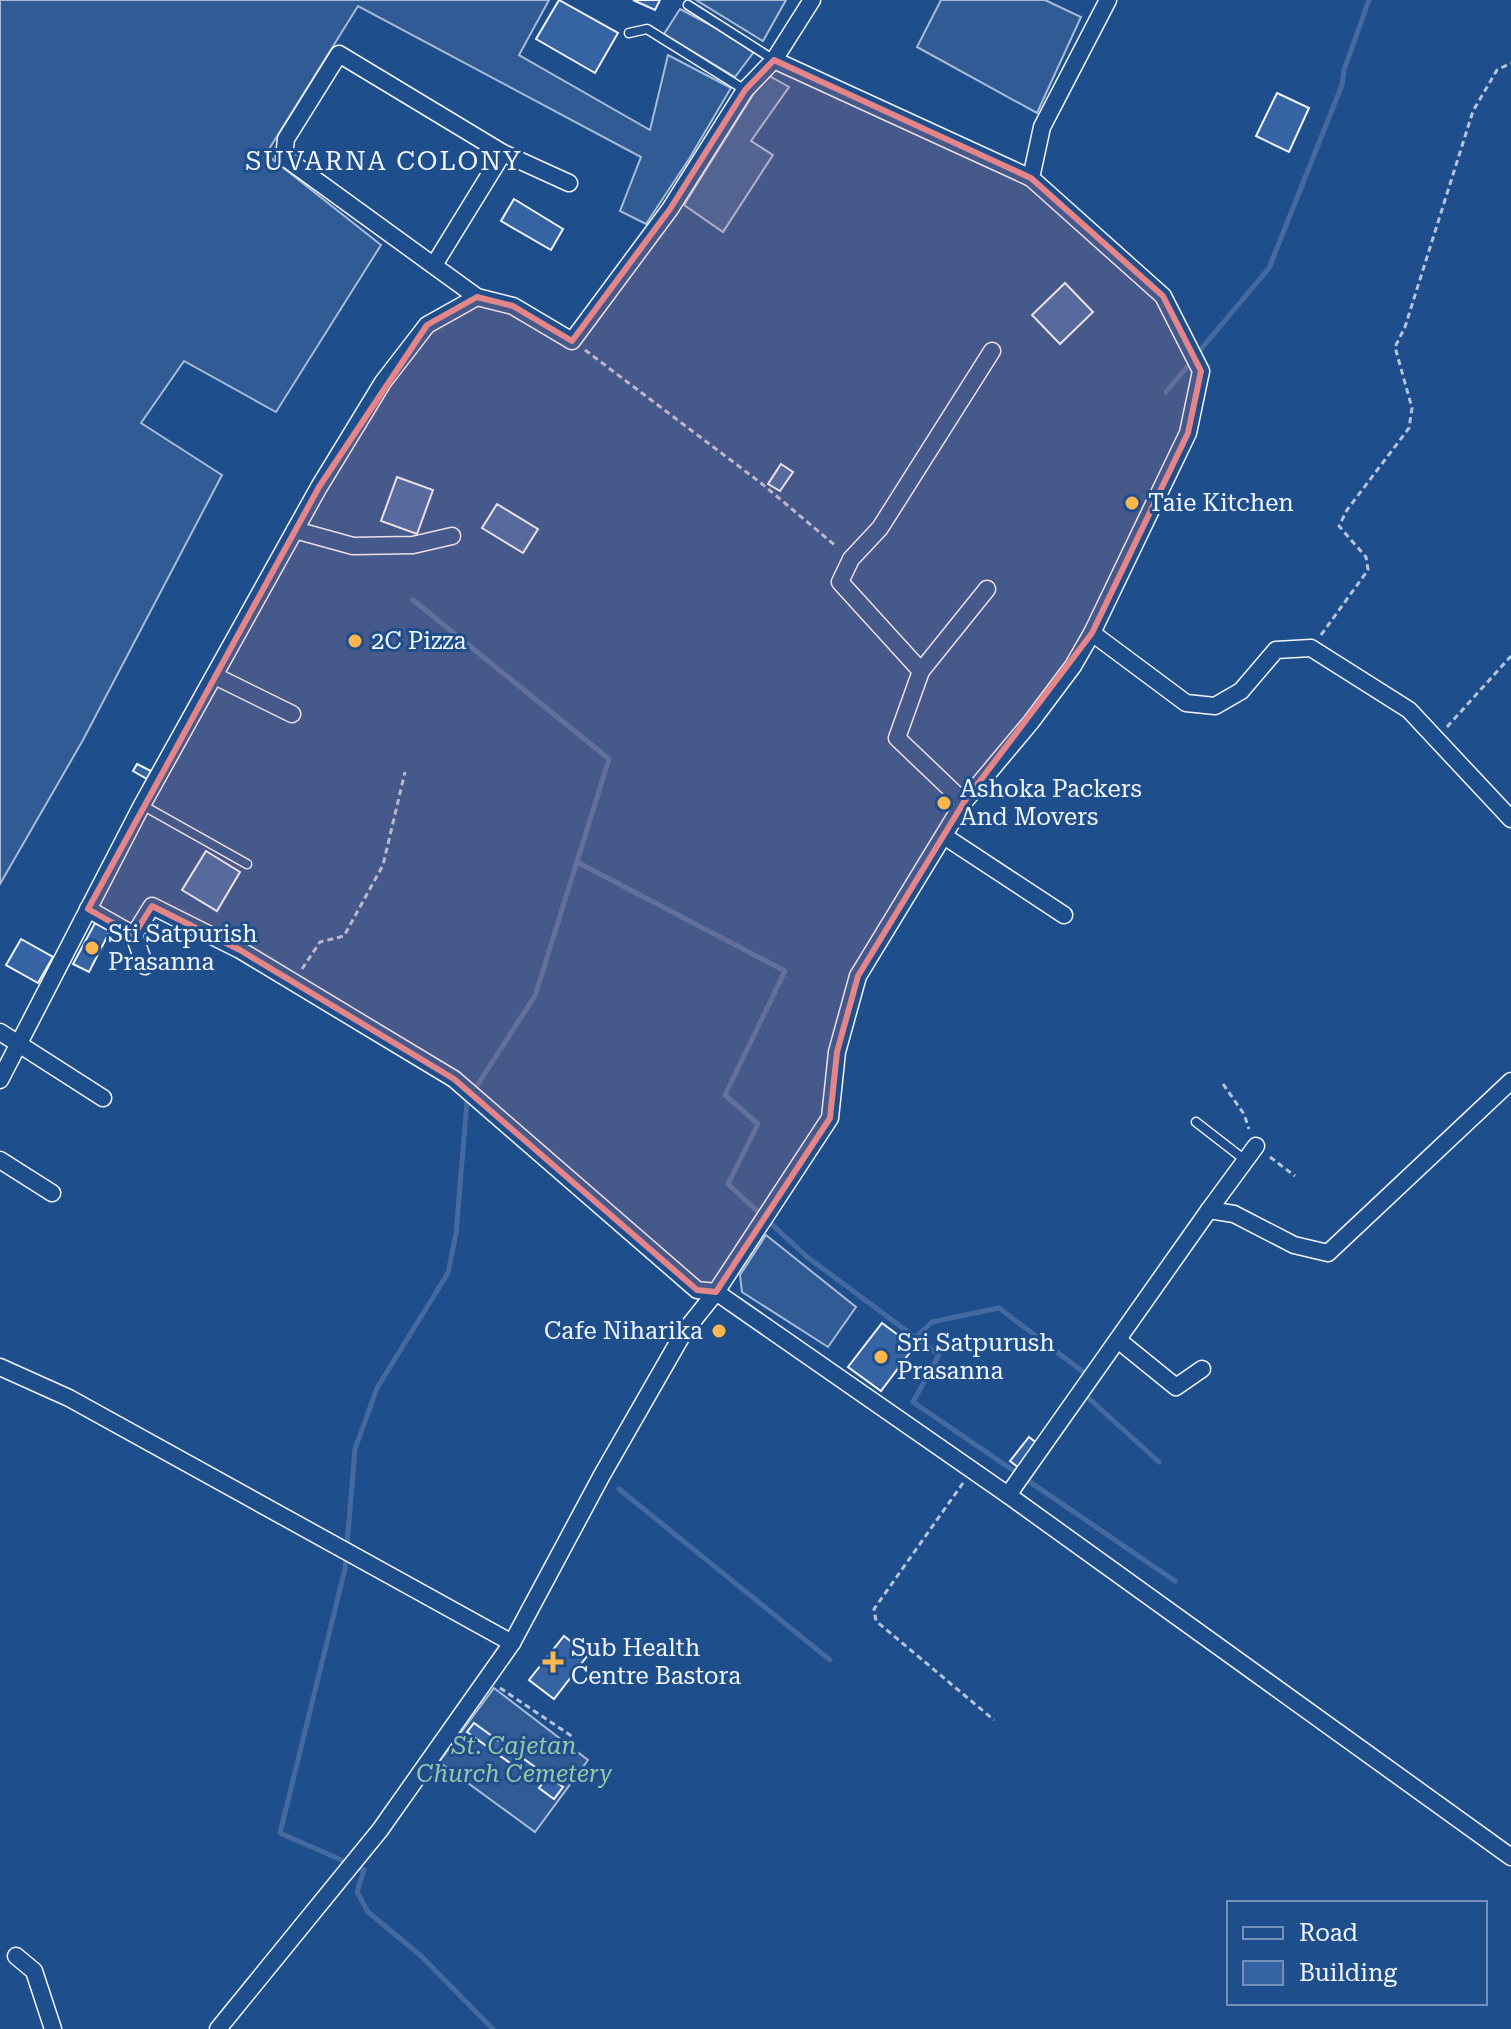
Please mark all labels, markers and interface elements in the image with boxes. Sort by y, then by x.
district label: SUVARNA COLONY [245,146,523,176]
place label: Taie Kitchen [1148,489,1294,517]
marker: Taie Kitchen [1123,494,1141,512]
place label: 2C Pizza [371,627,467,655]
marker: 2C Pizza [346,632,364,650]
place label: Ashoka Packers And Movers [960,775,1142,831]
marker: Ashoka Packers And Movers [935,794,953,812]
place label: Sti Satpurish Prasanna [108,920,258,976]
marker: Sti Satpurish Prasanna [83,939,101,957]
place label: Cafe Niharika [544,1317,703,1345]
marker: Cafe Niharika [710,1322,728,1340]
place label: Sri Satpurush Prasanna [897,1329,1055,1385]
marker: Sri Satpurush Prasanna [872,1348,890,1366]
place label: Sub Health Centre Bastora [571,1634,741,1690]
marker: Sub Health Centre Bastora [542,1651,564,1673]
park label: St. Cajetan Church Cemetery [416,1732,612,1788]
legend [1227,1901,1487,2005]
text: Road [1299,1919,1358,1947]
text: Building [1299,1959,1397,1987]

